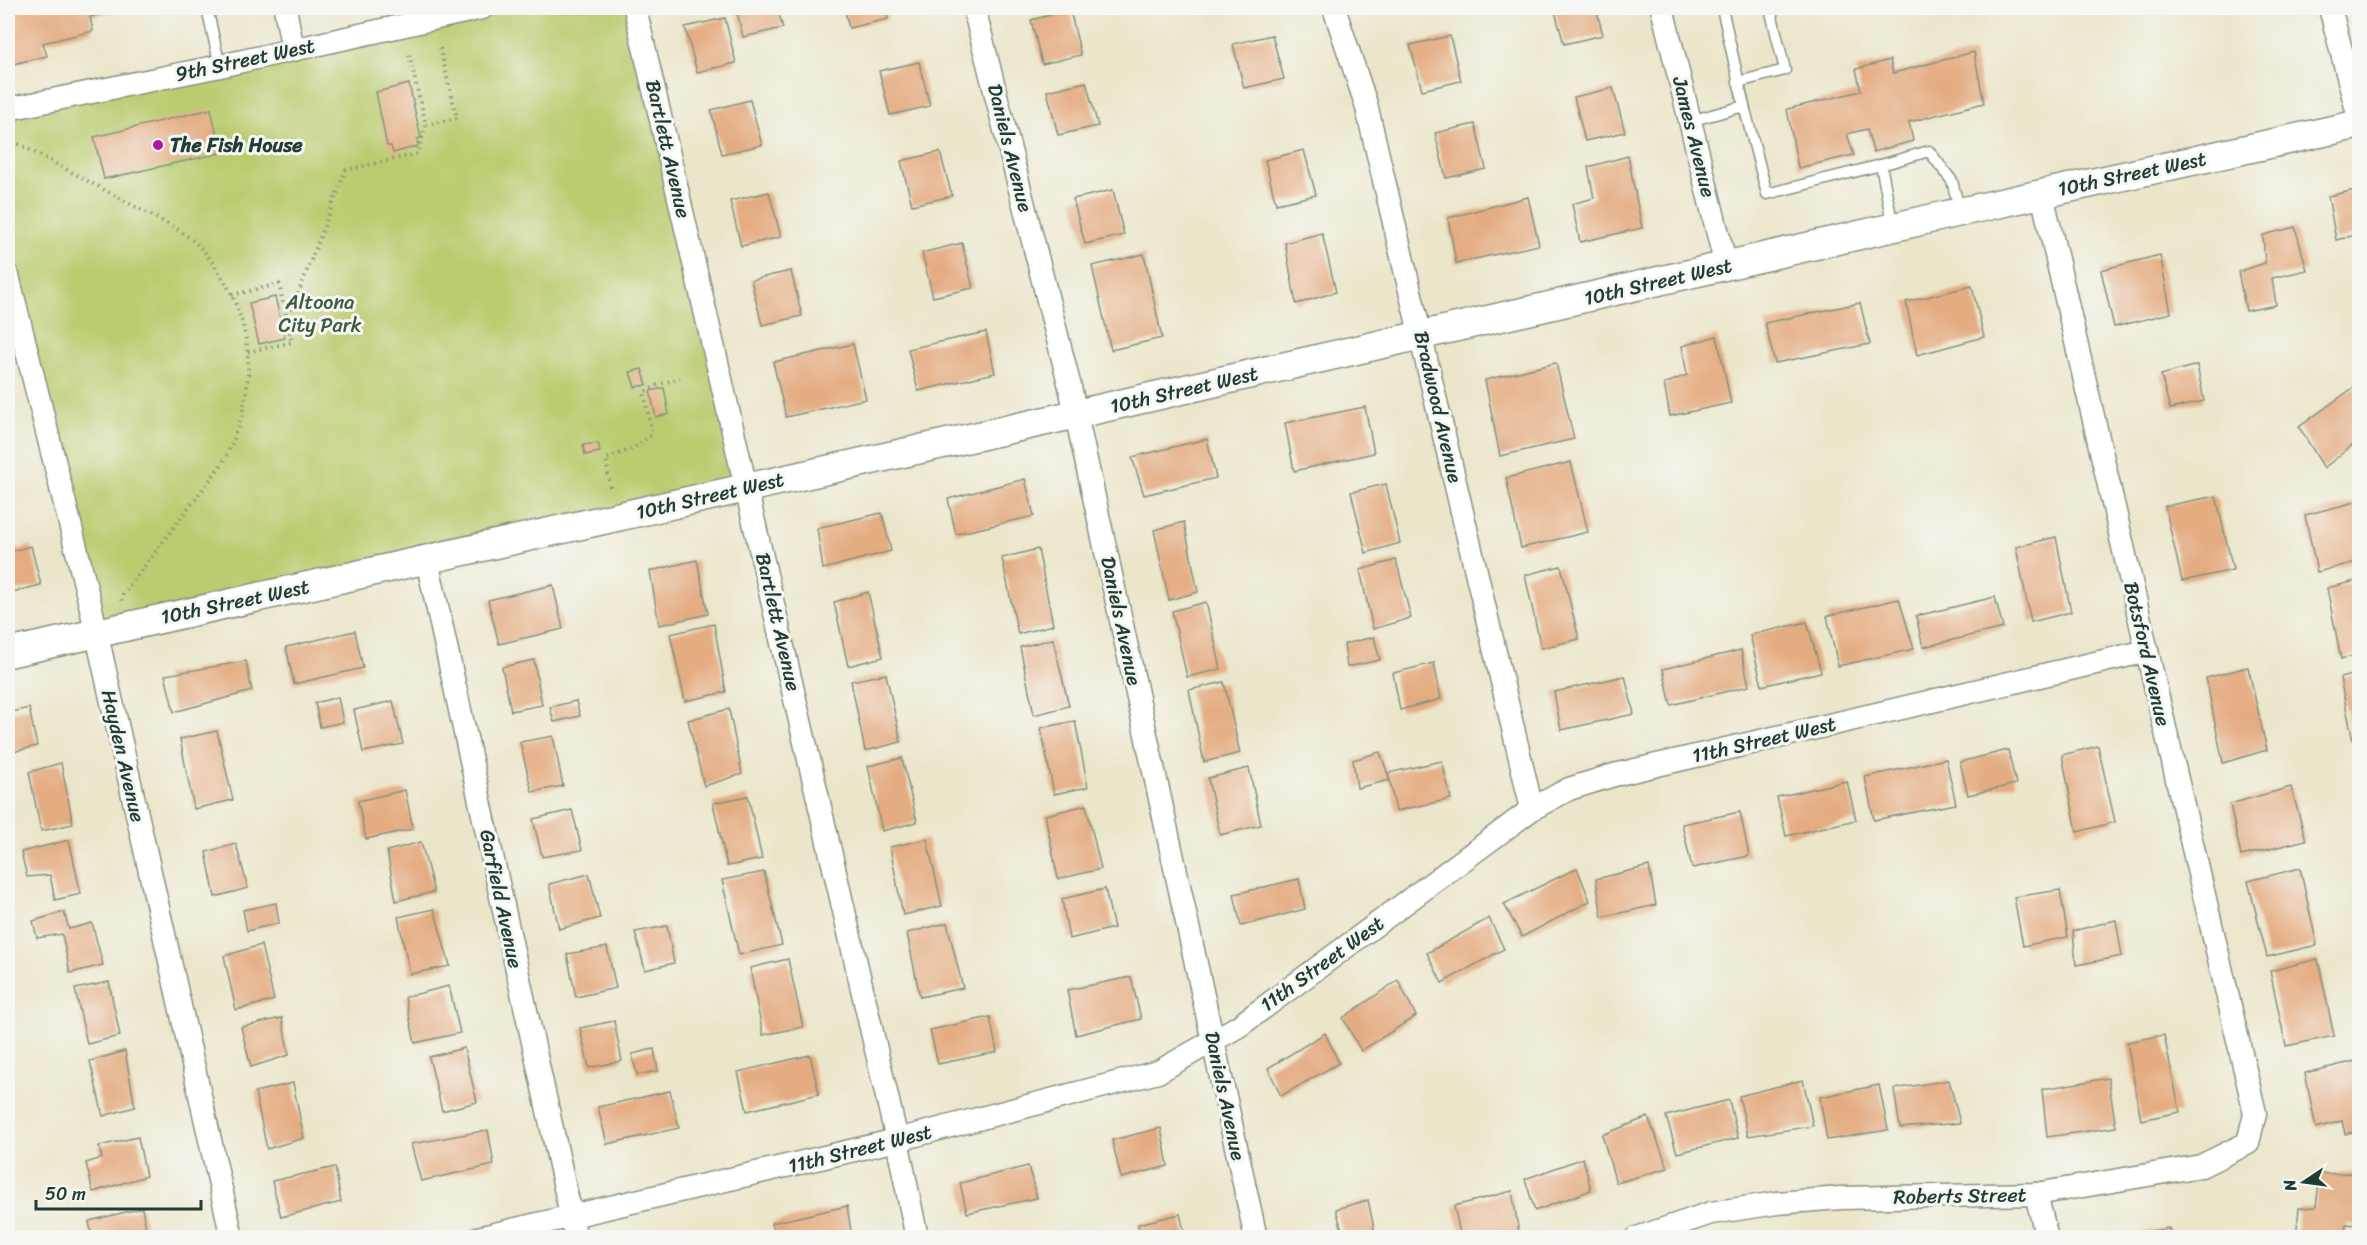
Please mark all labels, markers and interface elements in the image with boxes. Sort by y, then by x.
street label: 9th Street West [172,28,318,92]
street label: James Avenue [1662,72,1726,201]
street label: Bartlett Avenue [635,76,701,222]
street label: Daniels Avenue [977,80,1043,216]
place label: The Fish House [170,128,303,163]
marker: The Fish House [151,138,165,152]
street label: 10th Street West [2055,141,2210,207]
street label: 10th Street West [1581,248,1736,316]
park label: Altoona City Park [279,285,362,343]
street label: Bradwood Avenue [1404,328,1473,487]
street label: 10th Street West [1107,356,1262,424]
street label: 10th Street West [633,462,788,530]
street label: Bartlett Avenue [745,549,811,695]
street label: Daniels Avenue [1090,553,1152,689]
street label: 10th Street West [158,569,313,635]
street label: Botsford Avenue [2113,578,2181,730]
street label: Hayden Avenue [91,686,155,826]
street label: 11th Street West [1688,706,1840,774]
street label: Garfield Avenue [469,826,533,972]
street label: 11th Street West [1252,907,1392,1021]
street label: Daniels Avenue [1194,1028,1256,1164]
street label: 11th Street West [784,1114,936,1184]
north arrow [2274,1152,2334,1212]
scale bar [36,1173,201,1211]
text: N [2274,1176,2305,1195]
street label: Roberts Street [1893,1177,2027,1215]
text: 50 m [45,1178,86,1210]

